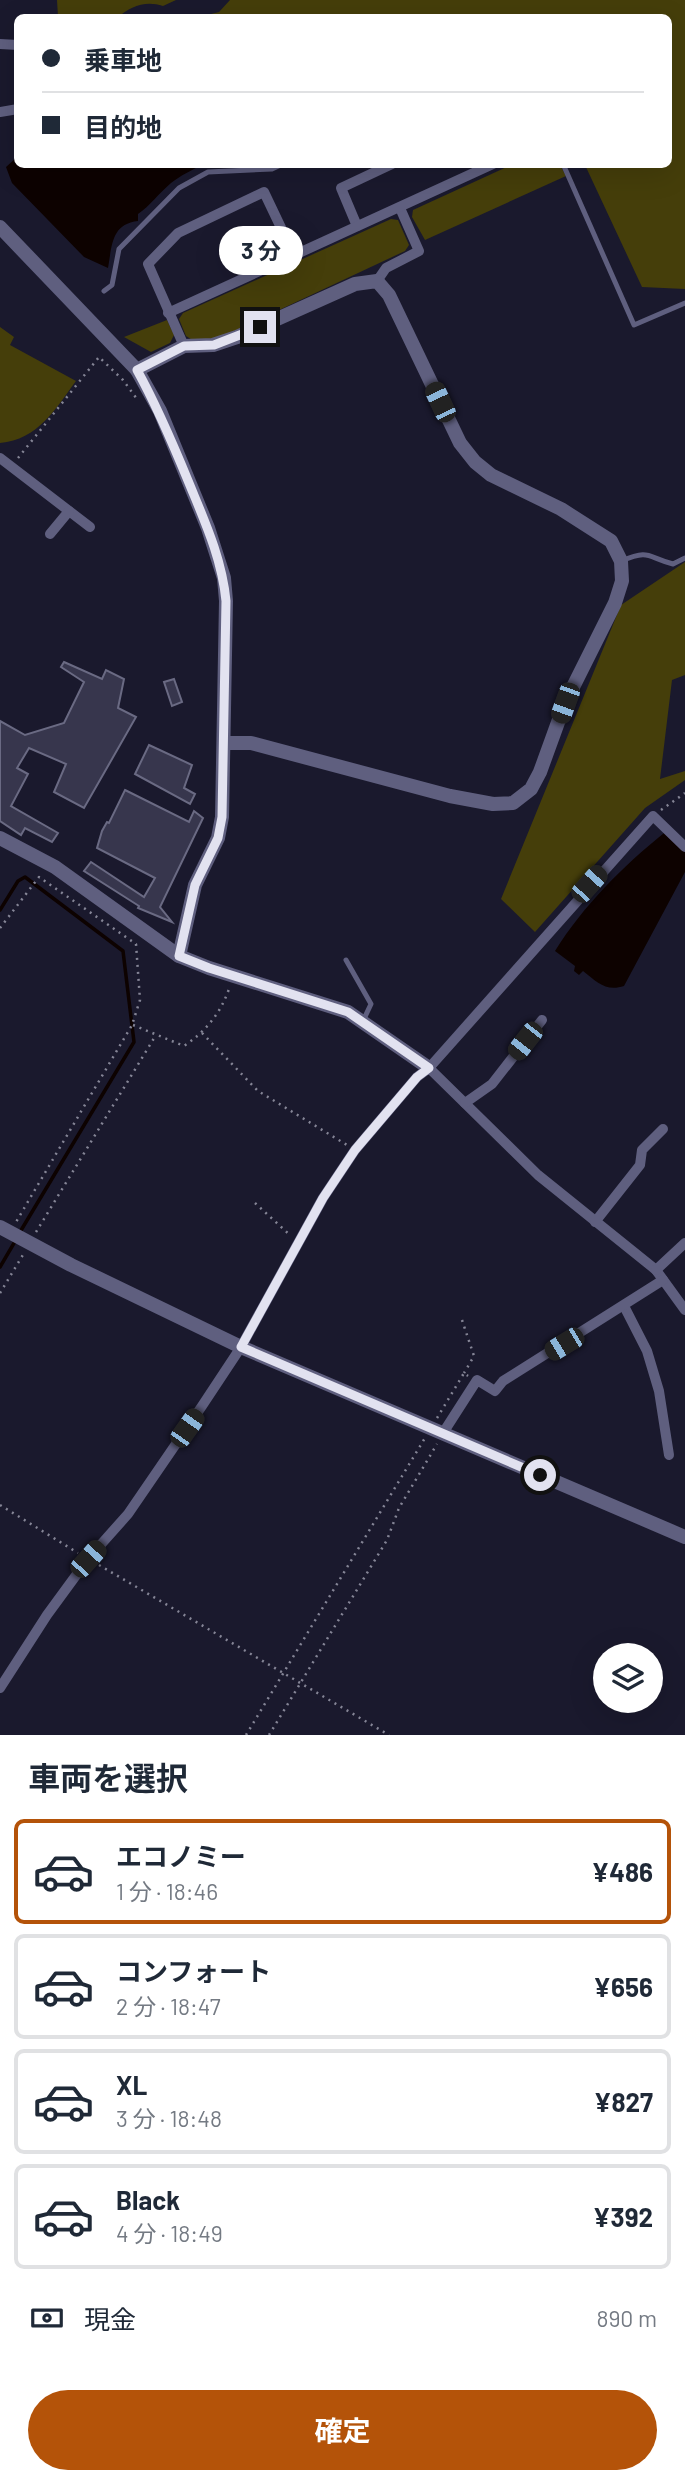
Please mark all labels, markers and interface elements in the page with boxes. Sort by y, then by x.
text: 乗車地 [84,44,162,75]
text: 目的地 [84,111,162,142]
callout: 3 分 [218,226,302,274]
text: 3 分 [241,236,281,264]
route end [244,311,276,343]
car [422,379,459,425]
car [548,680,583,726]
car [568,861,611,907]
car [504,1018,547,1064]
car [541,1324,588,1364]
car [167,1405,208,1451]
route start [524,1459,556,1491]
car [67,1536,110,1582]
map controls [593,1643,663,1713]
button: layers [593,1643,663,1713]
text: 車両を選択 [28,1758,188,1796]
icon: car [32,1840,95,1903]
text: エコノミー [116,1840,246,1871]
text: ¥486 [591,1856,653,1887]
text: 1 分 · 18:46 [116,1877,218,1905]
icon: car [32,1955,95,2018]
text: コンフォート [116,1955,271,1986]
text: ¥656 [593,1971,653,2002]
text: 2 分 · 18:47 [116,1992,221,2020]
text: XL [116,2069,147,2100]
icon: car [32,2070,95,2133]
text: ¥827 [594,2086,653,2117]
text: 3 分 · 18:48 [116,2104,222,2132]
text: Black [116,2184,180,2215]
icon: car [32,2185,95,2248]
text: ¥392 [593,2201,653,2232]
text: 4 分 · 18:49 [116,2219,223,2247]
icon: cash [28,2299,66,2337]
text: 現金 [84,2303,136,2334]
text: 890 m [596,2304,657,2332]
button: 確定 [28,2390,657,2470]

